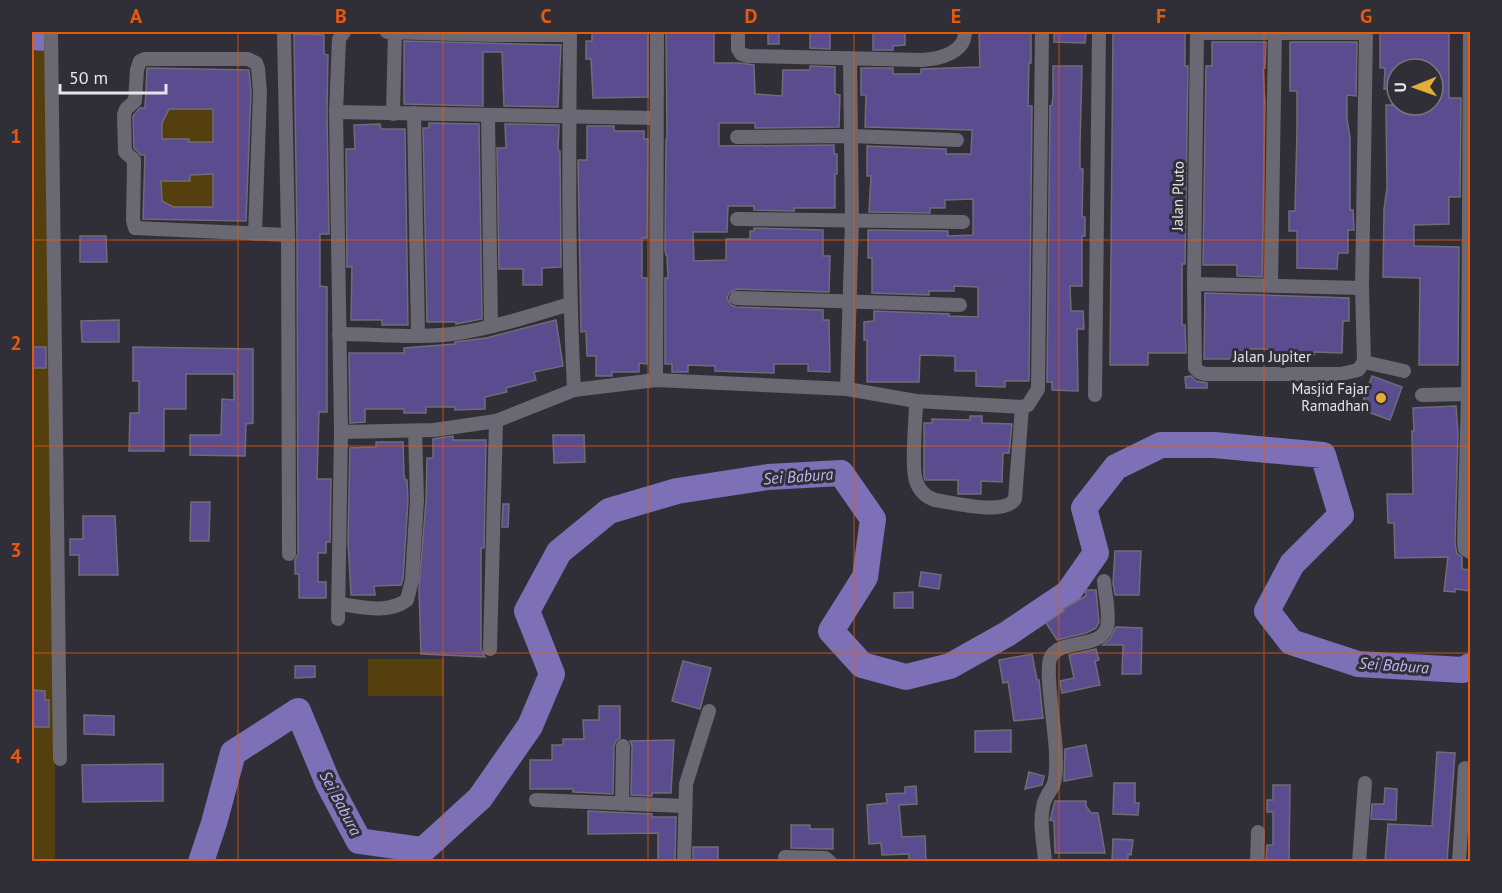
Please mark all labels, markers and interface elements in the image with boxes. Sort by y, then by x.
text: A [130,3,143,29]
text: B [335,3,347,29]
text: C [540,3,552,29]
text: D [745,3,758,29]
text: E [951,3,961,29]
text: F [1156,3,1166,29]
text: G [1360,3,1372,29]
scale bar [60,57,166,95]
north arrow [1385,57,1445,117]
text: 50 m [69,66,108,89]
text: U [1390,82,1410,92]
text: 1 [10,123,22,149]
street label: Jalan Pluto [1167,161,1188,232]
text: 2 [10,330,22,356]
street label: Jalan Jupiter [1232,347,1311,366]
place label: Masjid Fajar Ramadhan [1292,379,1369,415]
marker: Masjid Fajar Ramadhan [1374,391,1388,405]
water label: Sei Babura [762,464,834,488]
text: 3 [10,537,22,563]
water label: Sei Babura [1358,653,1430,677]
text: 4 [10,743,22,769]
water label: Sei Babura [316,767,366,839]

